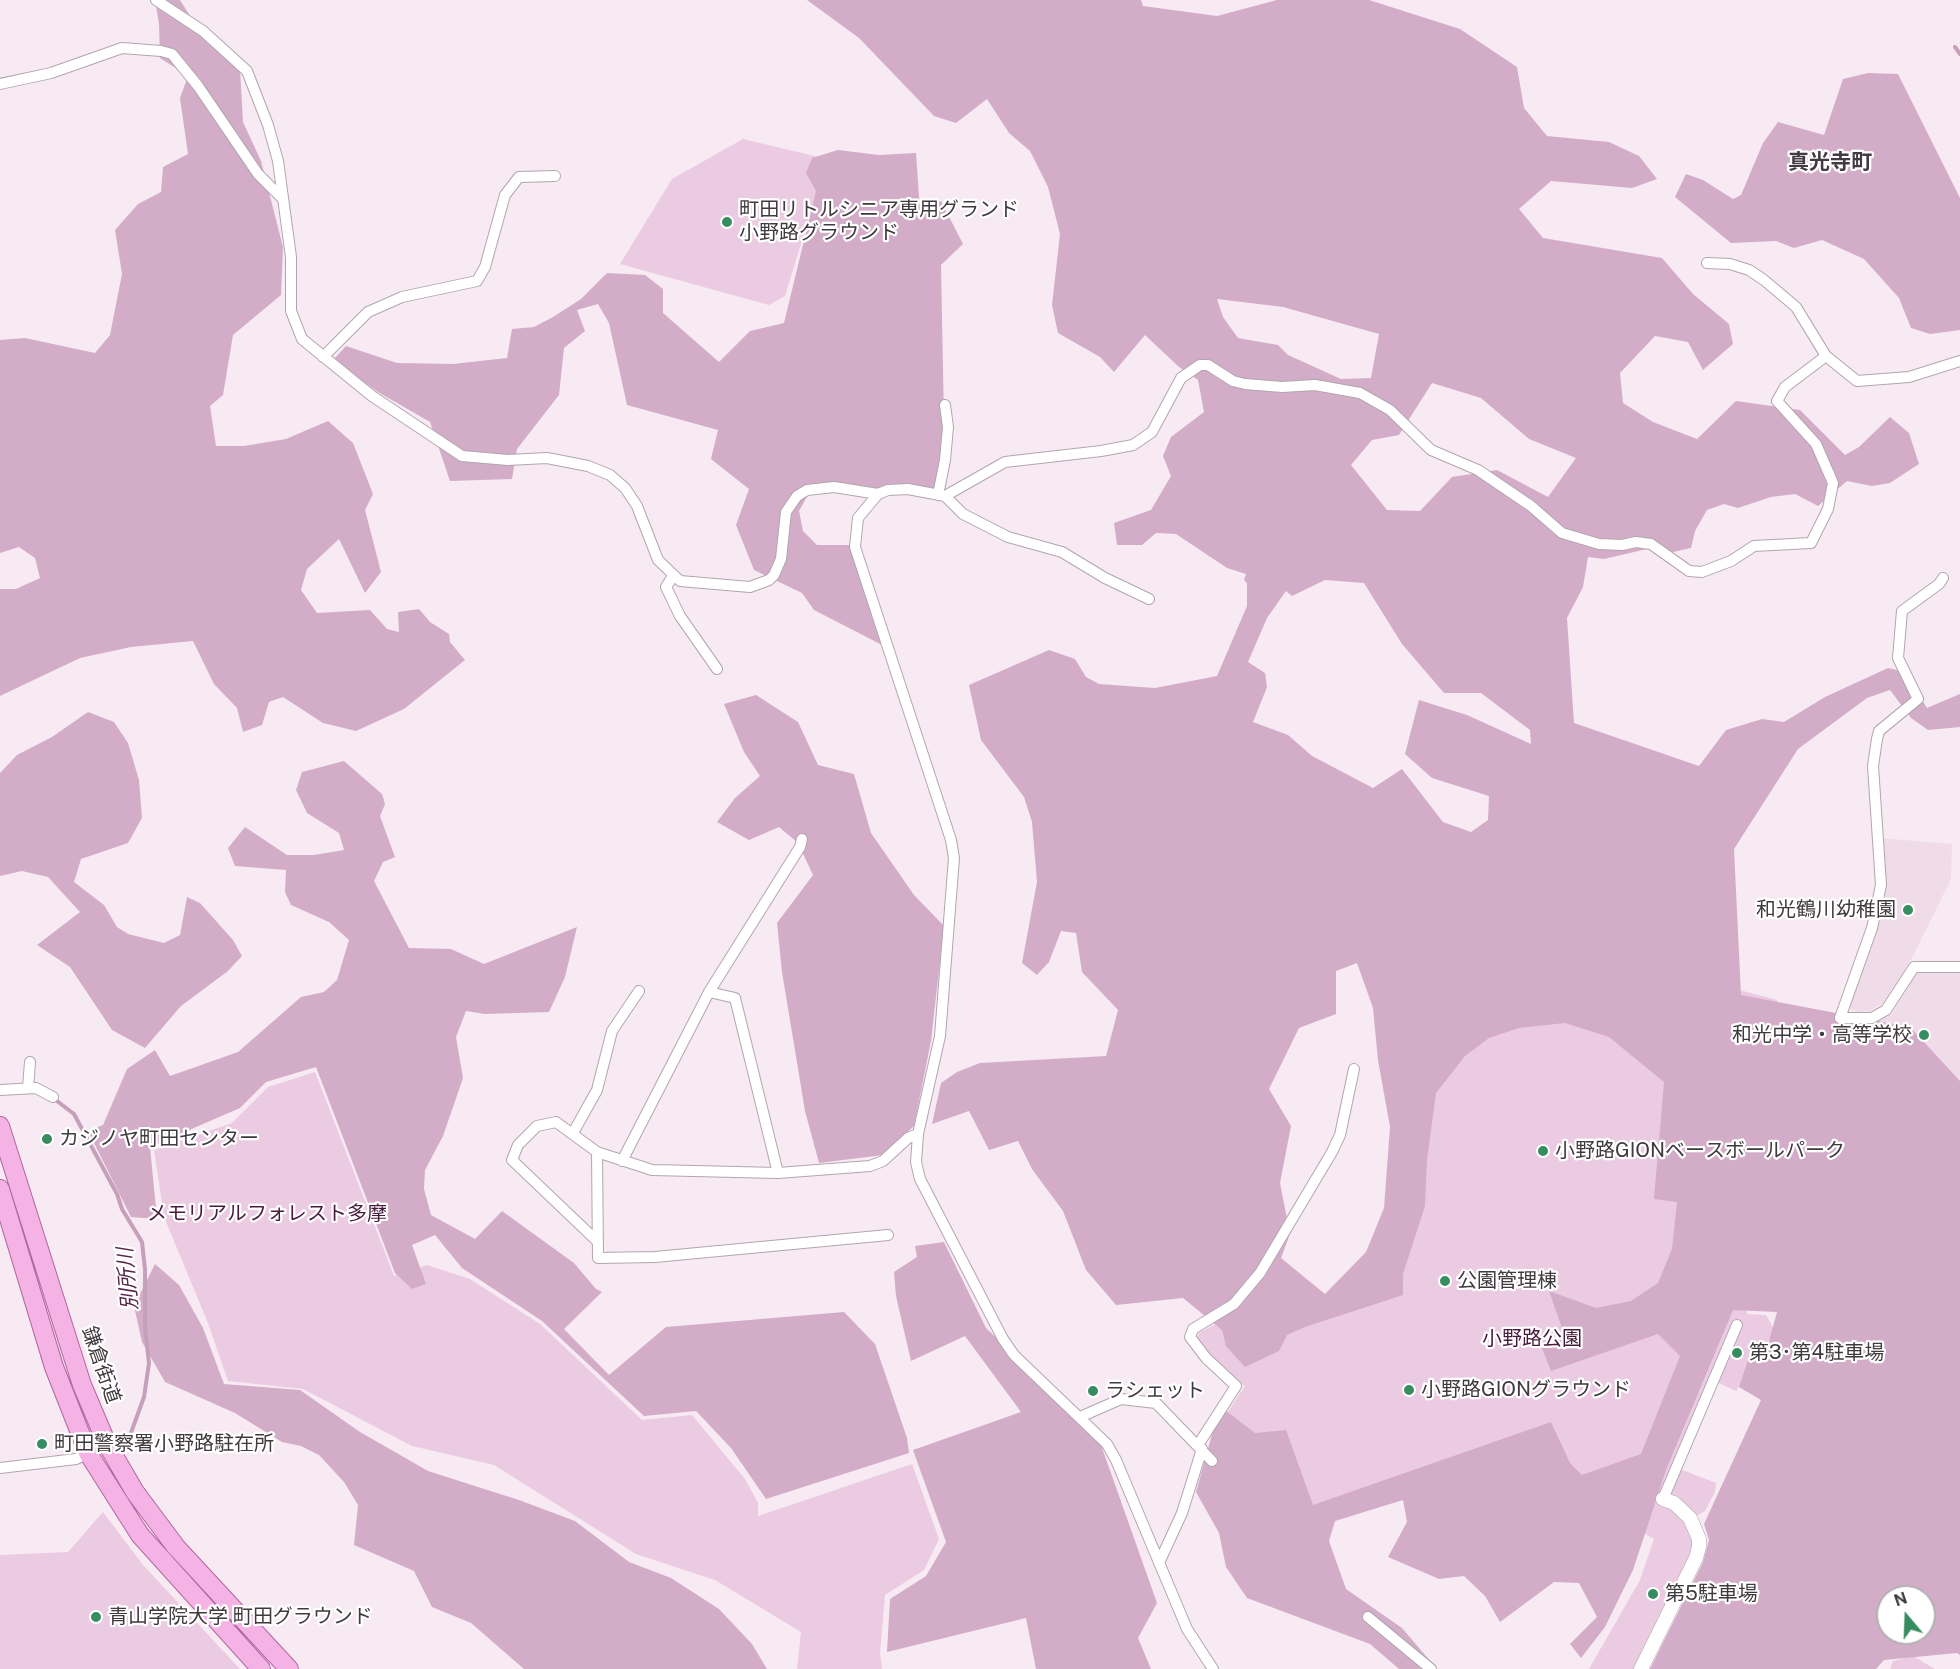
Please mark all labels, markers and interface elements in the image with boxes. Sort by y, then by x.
district label: 真光寺町 [1788,150,1872,176]
place label: 町田リトルシニア専用グランド 小野路グラウンド [739,198,1019,245]
marker: 町田リトルシニア専用グランド 小野路グラウンド [720,215,734,229]
place label: 和光鶴川幼稚園 [1756,898,1896,922]
marker: 和光鶴川幼稚園 [1901,903,1915,917]
place label: 和光中学・高等学校 [1732,1023,1912,1047]
marker: 和光中学・高等学校 [1917,1028,1931,1042]
place label: カジノヤ町田センター [59,1127,259,1151]
marker: カジノヤ町田センター [40,1132,54,1146]
place label: 小野路GIONベースボールパーク [1555,1139,1845,1163]
marker: 小野路GIONベースボールパーク [1536,1144,1550,1158]
park label: メモリアルフォレスト多摩 [147,1202,387,1226]
water label: 別所川 [113,1247,143,1311]
place label: 公園管理棟 [1457,1269,1557,1293]
marker: 公園管理棟 [1438,1274,1452,1288]
street label: 鎌倉街道 [77,1323,125,1407]
park label: 小野路公園 [1482,1327,1582,1351]
place label: 第3･第4駐車場 [1749,1341,1884,1365]
marker: 第3･第4駐車場 [1730,1346,1744,1360]
place label: 小野路GIONグラウンド [1421,1378,1631,1402]
place label: ラシェット [1105,1379,1205,1403]
marker: 小野路GIONグラウンド [1402,1383,1416,1397]
marker: ラシェット [1086,1384,1100,1398]
place label: 町田警察署小野路駐在所 [54,1432,274,1456]
marker: 町田警察署小野路駐在所 [35,1437,49,1451]
place label: 第5駐車場 [1665,1582,1758,1606]
north arrow [1876,1585,1936,1645]
marker: 第5駐車場 [1646,1587,1660,1601]
text: N [1892,1588,1910,1610]
place label: 青山学院大学 町田グラウンド [108,1605,373,1629]
marker: 青山学院大学 町田グラウンド [89,1610,103,1624]

